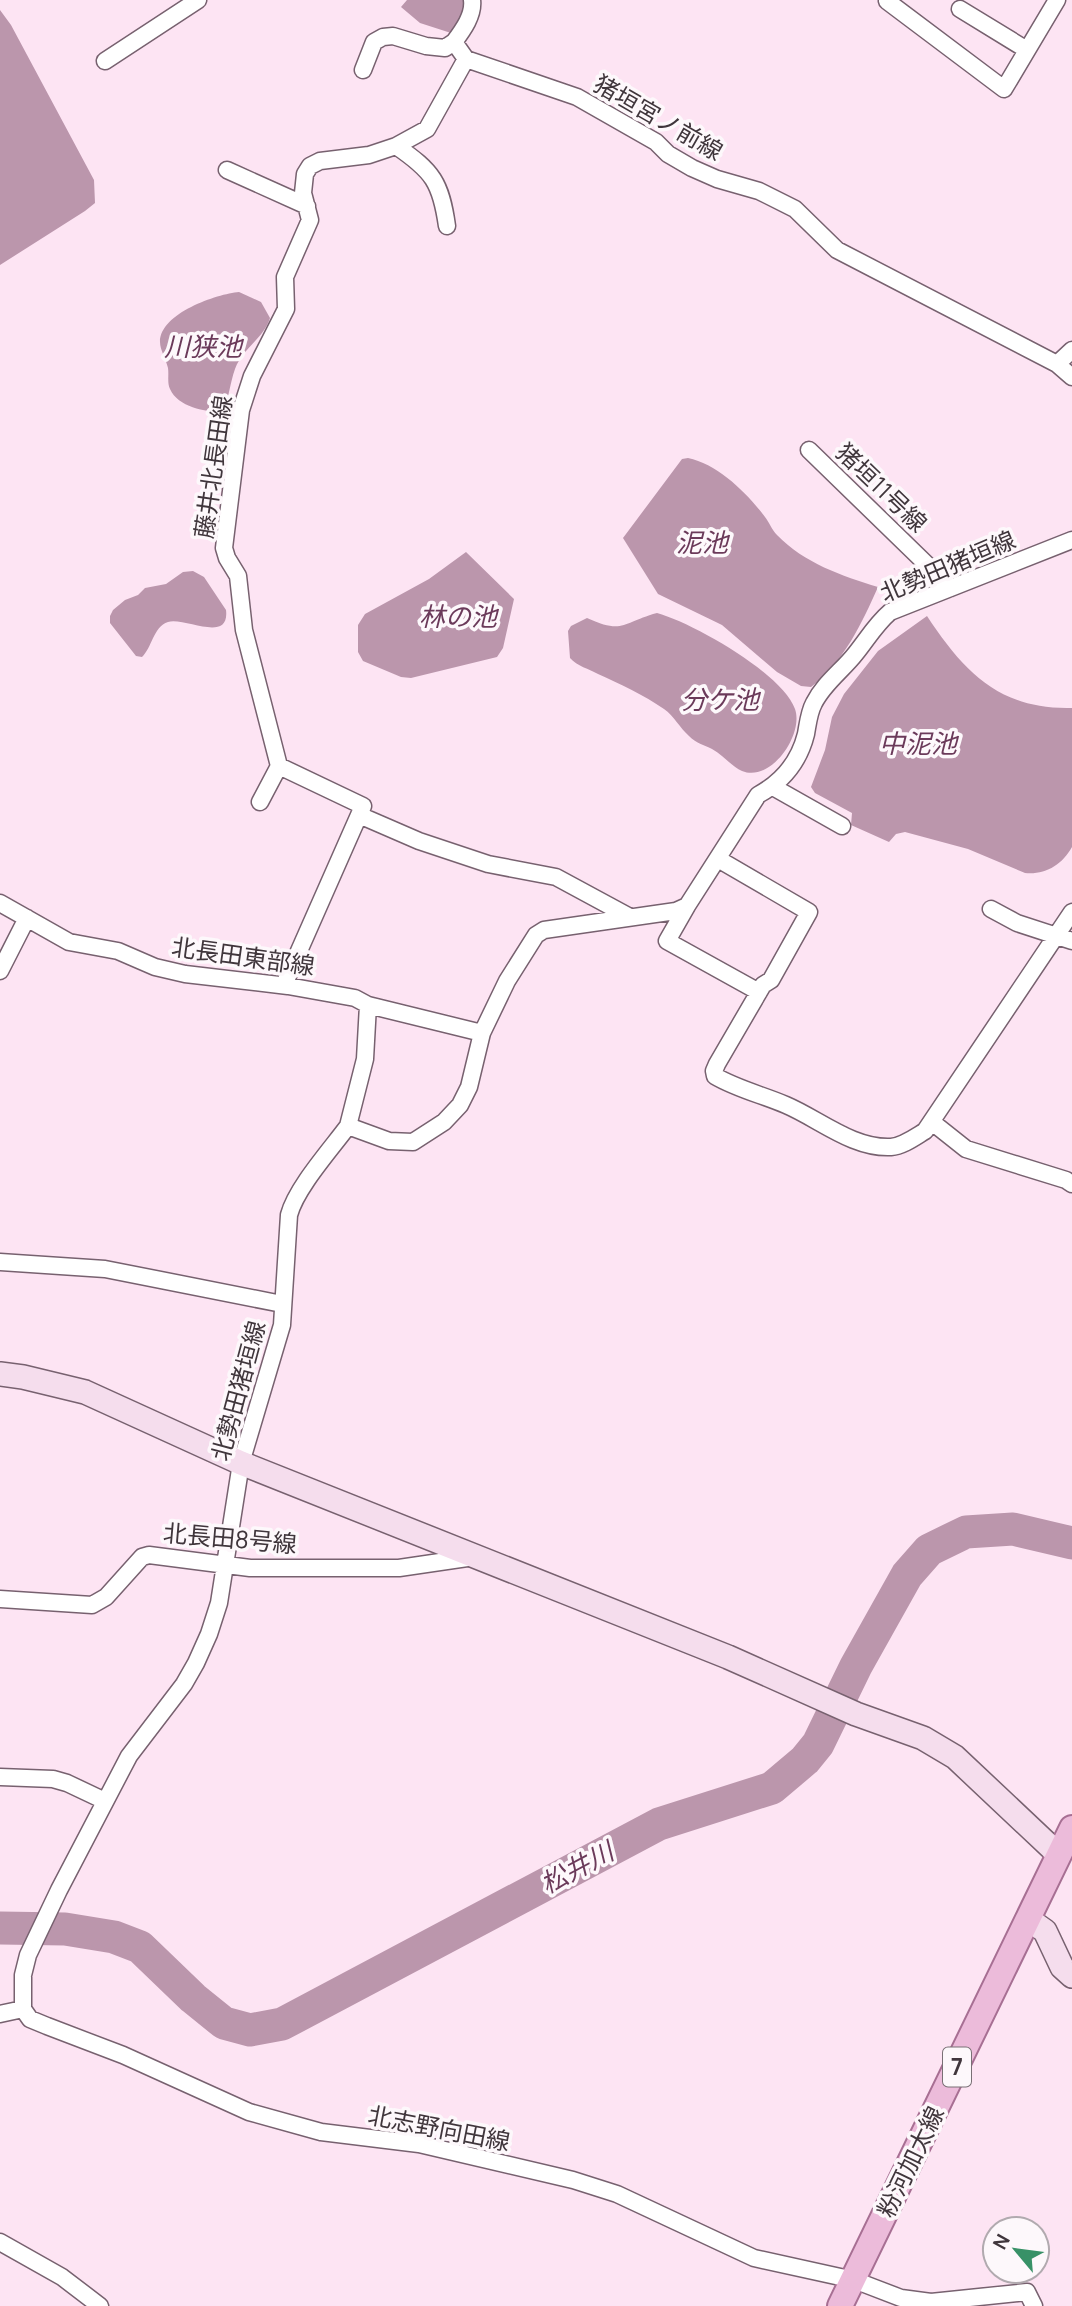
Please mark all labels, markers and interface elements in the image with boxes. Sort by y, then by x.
street label: 猪垣宮ノ前線 [588,66,729,167]
water label: 川狭池 [164,328,245,364]
street label: 藤井北長田線 [186,393,239,540]
street label: 猪垣11号線 [829,435,935,539]
street label: 北勢田猪垣線 [875,522,1020,609]
water label: 泥池 [676,524,731,560]
water label: 林の池 [419,598,500,634]
water label: 分ケ池 [681,681,762,717]
water label: 中泥池 [879,725,960,761]
street label: 北長田東部線 [170,929,317,982]
street label: 北勢田猪垣線 [203,1317,272,1464]
street label: 北長田8号線 [162,1515,298,1560]
water label: 松井川 [534,1832,622,1901]
road number: 7 [943,2048,971,2086]
street label: 北志野向田線 [365,2098,513,2157]
street label: 粉河加太線 [869,2100,951,2223]
north arrow [981,2215,1051,2285]
text: N [986,2229,1016,2254]

